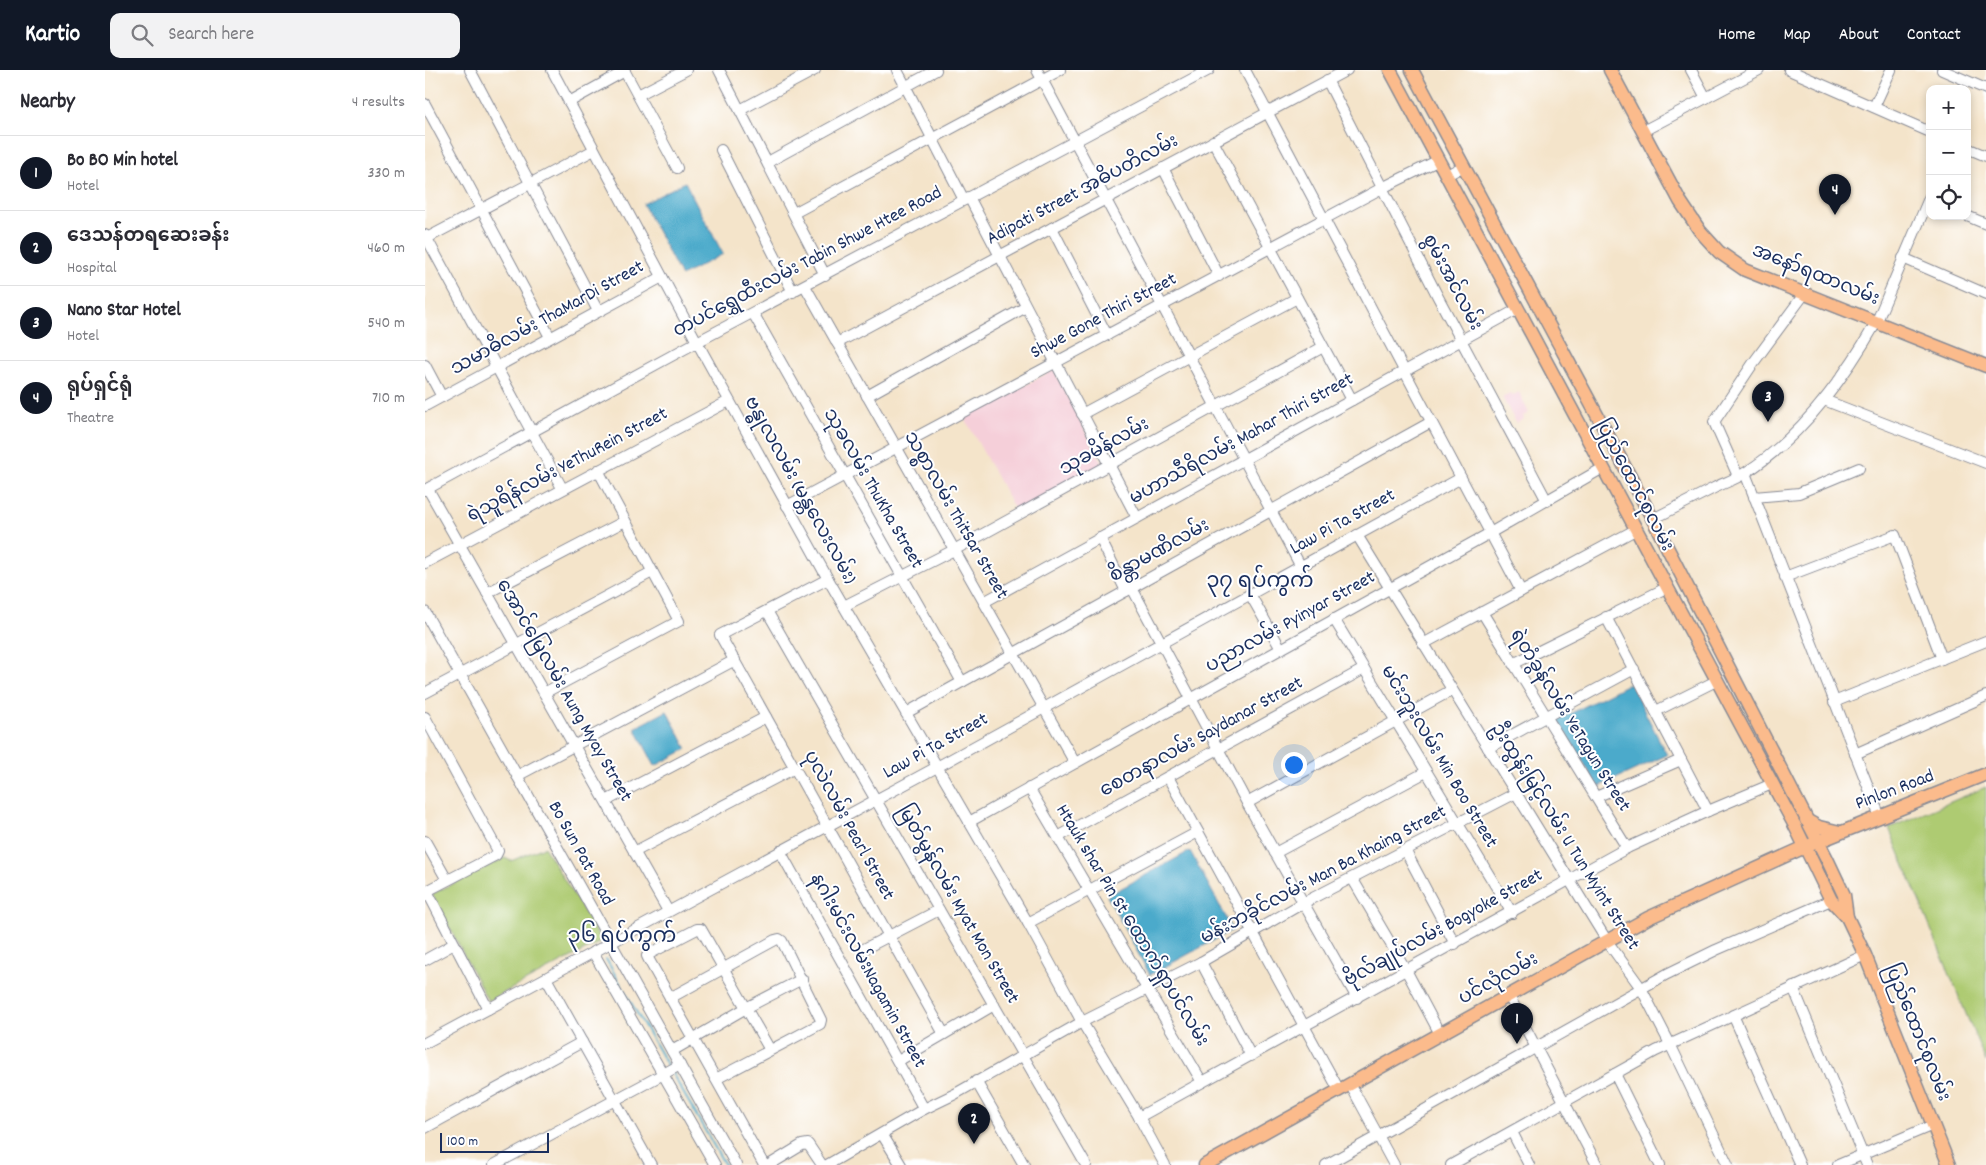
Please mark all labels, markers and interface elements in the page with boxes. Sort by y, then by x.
search box [110,13,460,58]
text: Kartio [25,18,80,52]
icon: search [128,21,156,49]
text: Search here [168,22,254,49]
text: Home [1718,23,1755,48]
text: Map [1783,23,1811,48]
text: About [1839,23,1879,48]
text: Contact [1907,23,1961,48]
map controls [1926,85,1971,220]
button: + [1926,85,1971,130]
text: Nearby [20,88,75,118]
text: 4 results [352,91,405,114]
street label: Adipati Street အဓိပတိလမ်း [980,125,1184,253]
button: − [1926,130,1971,175]
text: Bo BO Min hotel [67,148,178,175]
text: 1 [34,162,38,185]
text: 330 m [367,162,405,185]
pin: 4 [1819,174,1851,215]
text: Hotel [67,175,99,198]
button: locate [1926,175,1971,220]
street label: တပင်ရွှေထီးလမ်း Tabin Shwe Htee Road [667,177,947,346]
text: ဒေသန်တရဆေးခန်း [67,224,229,251]
street label: စွမ်းအင်လမ်း [1414,228,1491,336]
street label: အနော်ရထာလမ်း [1747,234,1884,314]
text: 2 [33,237,40,260]
text: 460 m [367,237,405,260]
street label: သမာဓိလမ်း ThaMarDi Street [445,251,649,383]
text: Hospital [67,257,117,280]
street label: Shwe Gone Thiri Street [1026,267,1182,367]
text: Nano Star Hotel [67,298,181,325]
text: 3 [32,312,40,335]
text: 540 m [368,312,405,335]
text: Hotel [67,325,99,348]
street label: မဟာသီရိလမ်း Mahar Thiri Street [1123,364,1359,513]
text: ရုပ်ရှင်ရုံ [67,374,133,401]
pin: 3 [1752,381,1784,422]
text: 4 [33,387,39,410]
text: 710 m [372,387,405,410]
street label: ဗန္ဓုလလမ်း (မန္တလေးလမ်း) [736,390,866,590]
street label: ရဲသူရိန်လမ်း YeThuRein Street [461,398,673,530]
street label: သုခလမ်း ThuKha Street [815,402,932,574]
text: Theatre [67,407,114,430]
street label: သုခမိန်လမ်း [1053,409,1155,484]
street label: ပြည်ထောင်စုလမ်း [1587,413,1683,557]
street label: သစ္စာလမ်း ThitSar Street [896,425,1018,605]
street label: Law Pi Ta Street [1285,483,1401,563]
street label: စိန္တာမဏိလမ်း [1103,510,1215,591]
street label: ပညာလမ်း Pyinyar Street [1199,562,1381,681]
district label: ၃၇ ရပ်ကွက် [1206,564,1314,598]
street label: အောင်မြေလမ်း Aung Myay Street [488,573,641,807]
street label: ရဲတံခွန်လမ်း YeTagun Street [1502,622,1640,818]
street label: မင်းဘူးလမ်း Min Boo Street [1373,658,1507,854]
street label: စေတနာလမ်း Saydanar Street [1094,667,1309,805]
street label: Law Pi Ta Street [878,707,994,787]
street label: ဦးထွန်းမြင့်လမ်း U Tun Myint Street [1483,716,1649,956]
street label: ပုလဲလမ်း Pearl Street [796,744,904,906]
your location [1281,752,1307,778]
street label: Pinlon Road [1852,764,1938,818]
street label: မန်းဘခိုင်လမ်း Man Ba Khaing Street [1194,796,1452,952]
street label: Bo Sun Pat Road [540,797,620,911]
street label: Htauk shar Pin St ထောက်ရှာပင်လမ်း [1048,798,1218,1052]
street label: မြတ်မွန်လမ်း Myat Mon Street [889,799,1029,1009]
street label: ဗိုလ်ချုပ်လမ်း Bogyoke Street [1338,860,1548,995]
street label: နဂါးမင်းလမ်းNagamin Street [802,867,935,1073]
district label: ၃၆ ရပ်ကွက် [568,919,676,953]
street label: ပင်လုံလမ်း [1452,944,1544,1013]
street label: ပြည်ထောင်စုလမ်း [1876,959,1960,1106]
pin: 1 [1501,1003,1533,1044]
pin: 2 [958,1103,990,1144]
scale bar [440,1130,549,1153]
text: 100 m [447,1132,478,1152]

